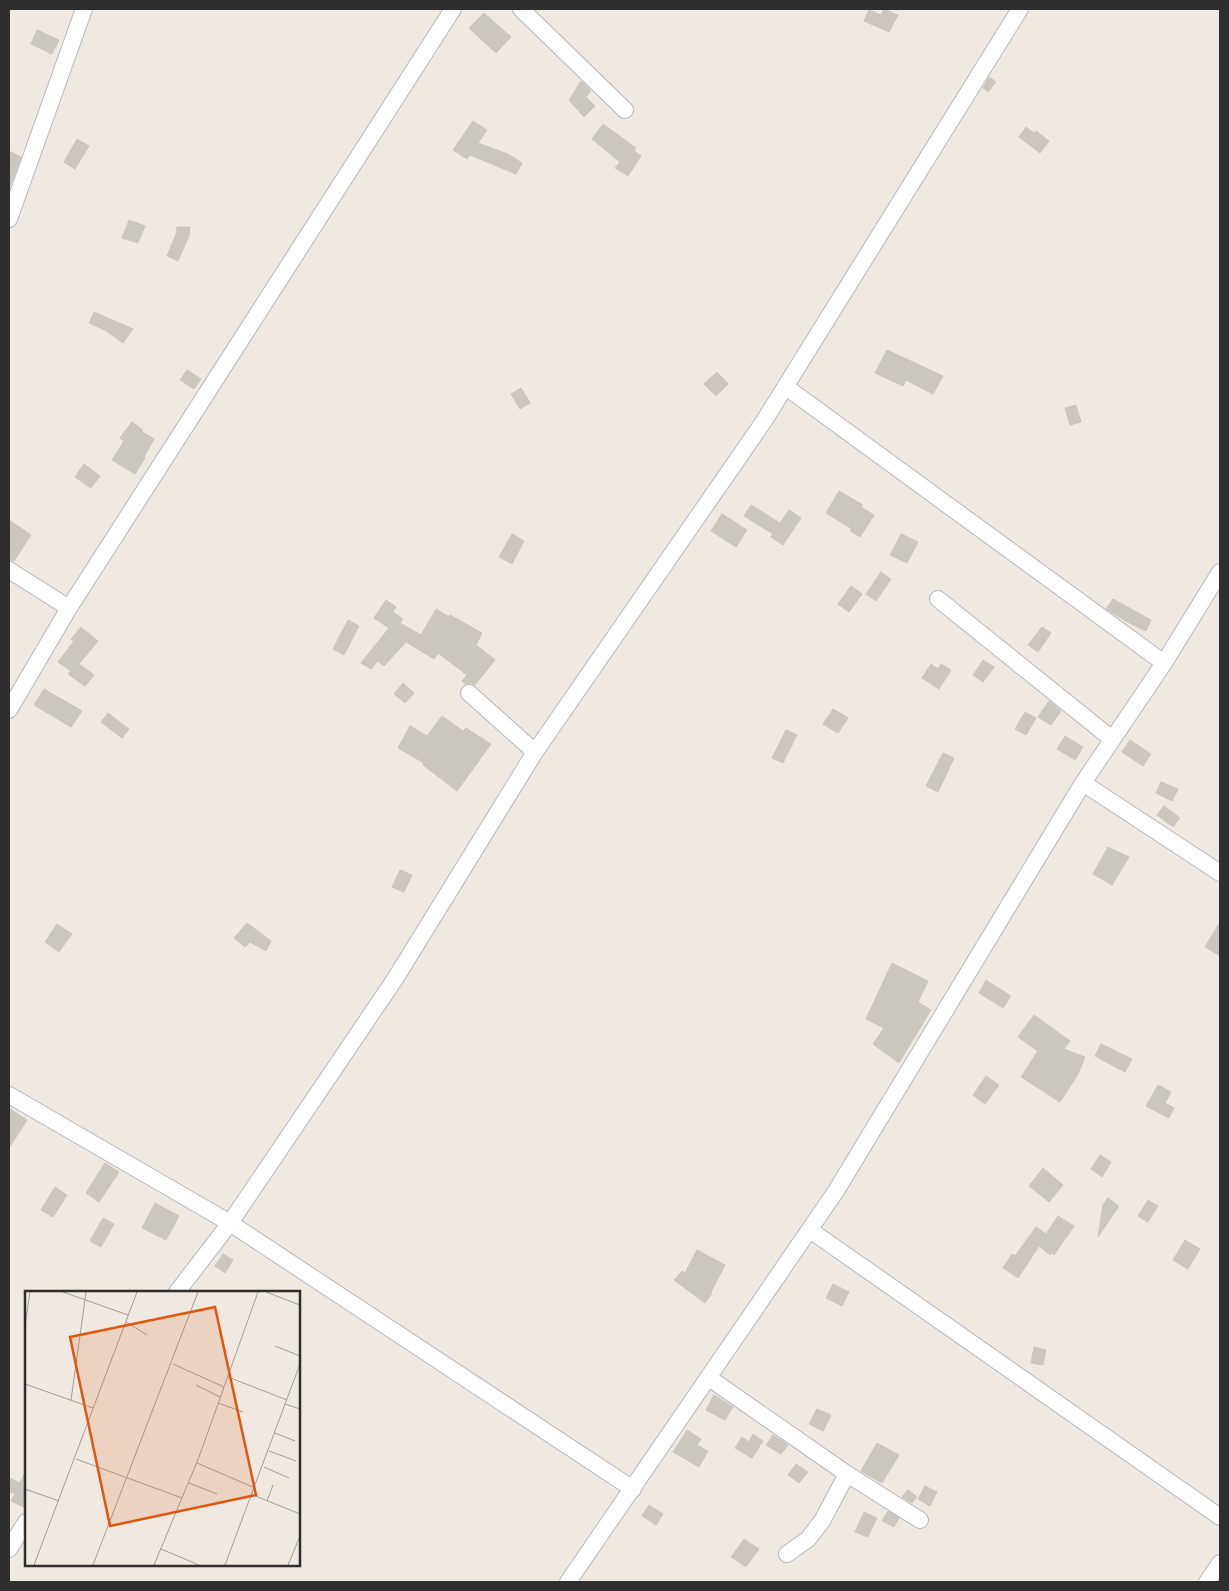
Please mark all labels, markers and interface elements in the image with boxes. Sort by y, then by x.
inset map [25,1291,300,1566]

